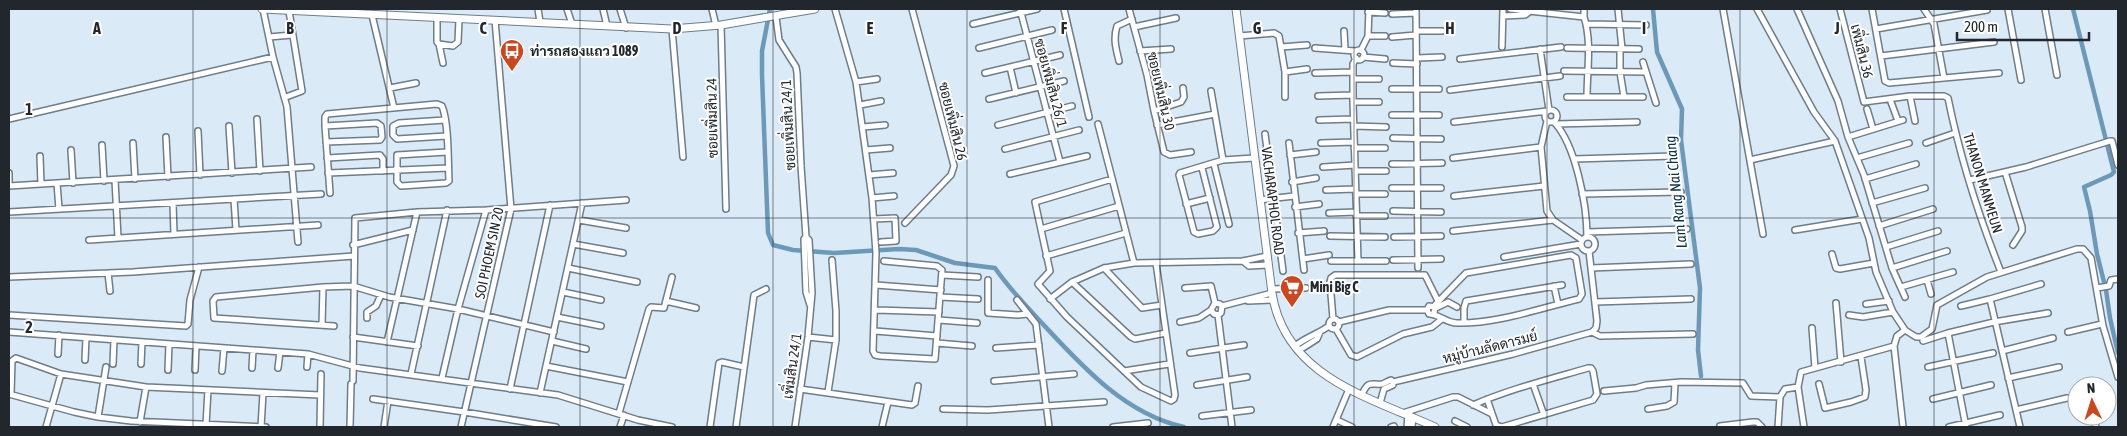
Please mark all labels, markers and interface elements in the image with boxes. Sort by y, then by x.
scale bar [1957,10,2090,42]
text: 200 m [1964,18,1998,35]
text: A [92,19,101,37]
text: B [286,19,294,37]
text: C [479,19,487,37]
text: D [673,19,682,37]
text: E [867,19,874,37]
text: F [1061,19,1068,37]
text: G [1253,19,1262,37]
text: H [1445,19,1455,37]
text: I [1642,19,1646,37]
text: J [1833,19,1840,37]
street label: เพิ่มสิน 36 [1848,22,1880,80]
street label: ซอยเพิ่มสิน 26/1 [1031,36,1074,129]
bus stop icon: ท่ารถสองแถว 1089 [499,38,525,72]
place label: ท่ารถสองแถว 1089 [530,43,639,59]
street label: ซอยเพิ่มสิน 30 [1144,49,1181,132]
street label: ซอยเพิ่มสิน 24 [700,77,721,158]
street label: ซอยเพิ่มสิน 24/1 [774,79,798,171]
street label: ซอยเพิ่มสิน 26 [936,79,974,162]
text: 1 [25,100,33,118]
street label: THANON MANMEUN [1960,131,2006,235]
water label: Lam Rang Nai Chang [1661,135,1690,249]
street label: VACHARAPHOL ROAD [1258,146,1288,256]
street label: SOI PHOEM SIN 20 [472,206,507,300]
supermarket icon: Mini Big C [1279,274,1305,308]
place label: Mini Big C [1310,279,1359,295]
text: 2 [25,318,33,336]
street label: หมู่บ้านลัดดารมย์ [1441,327,1540,368]
street label: เพิ่มสิน 24/1 [776,332,805,400]
north arrow [2067,376,2117,426]
text: N [2086,380,2096,396]

